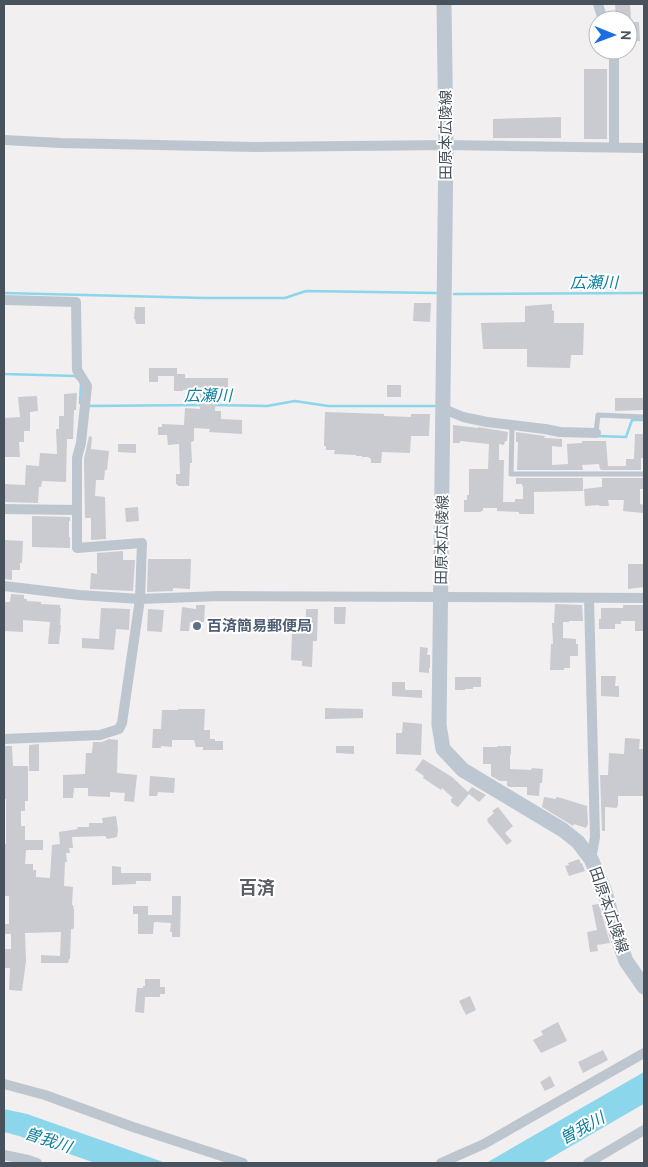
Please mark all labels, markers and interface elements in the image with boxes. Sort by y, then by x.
north arrow [588,10,638,60]
text: N [617,30,635,40]
street label: 田原本広陵線 [437,90,455,180]
water label: 広瀬川 [570,273,620,292]
water label: 広瀬川 [184,386,234,405]
street label: 田原本広陵線 [432,495,452,585]
place label: 百済簡易郵便局 [207,617,312,635]
marker: 百済簡易郵便局 [191,620,203,632]
street label: 田原本広陵線 [586,865,632,955]
district label: 百済 [239,877,275,899]
water label: 曽我川 [556,1107,609,1148]
water label: 曽我川 [22,1124,76,1157]

